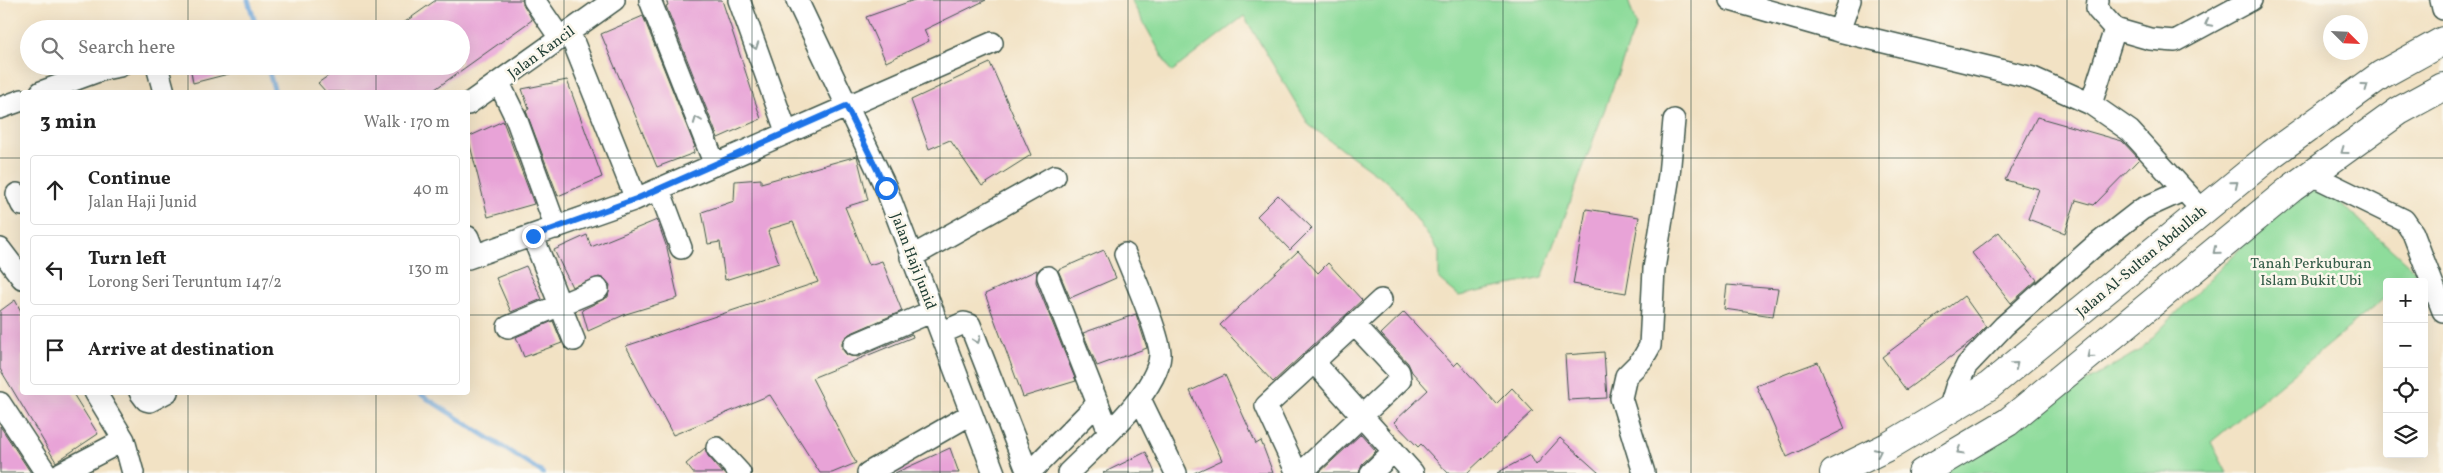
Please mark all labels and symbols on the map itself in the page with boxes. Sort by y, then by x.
north arrow [2323,15,2368,60]
one-way arrow [2204,17,2213,27]
street label: Jalan Kancil [504,22,580,85]
one-way arrow [749,41,759,50]
one-way arrow [2359,83,2368,93]
one-way arrow [693,116,703,124]
one-way arrow [2340,145,2350,154]
route start [875,177,898,200]
one-way arrow [2229,180,2238,189]
street label: Jalan Al-Sultan Abdullah [2072,201,2212,323]
street label: Jalan Haji Junid [884,210,941,313]
route end [522,225,545,248]
one-way arrow [2212,246,2221,255]
park label: Tanah Perkuburan Islam Bukit Ubi [2250,254,2372,292]
one-way arrow [971,336,981,344]
one-way arrow [2087,349,2096,358]
one-way arrow [2009,363,2018,371]
one-way arrow [1956,444,1965,454]
one-way arrow [1872,448,1881,458]

